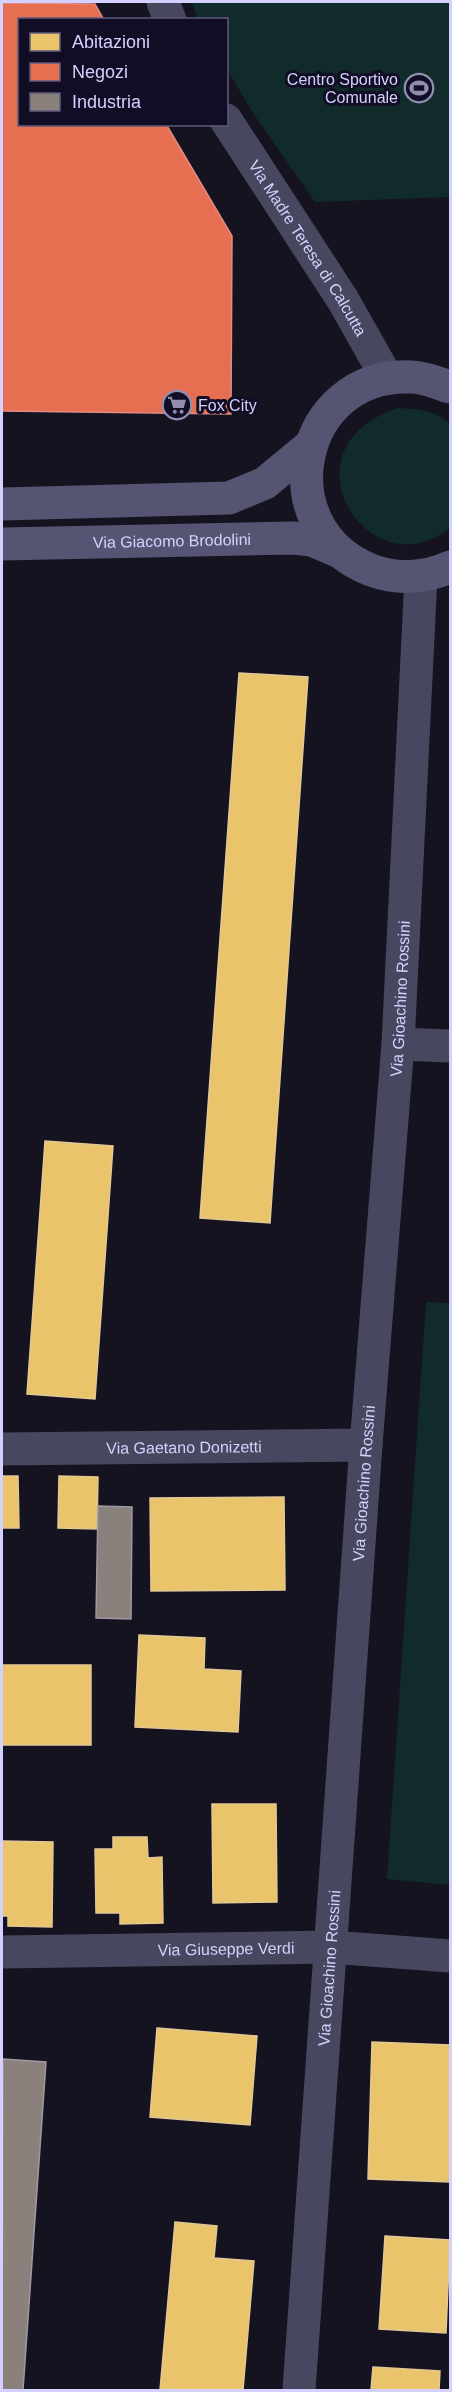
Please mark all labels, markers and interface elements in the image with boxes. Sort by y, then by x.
legend [18,18,228,126]
text: Abitazioni [72,32,150,52]
text: Negozi [72,62,128,82]
place label: Centro Sportivo Comunale [287,71,398,106]
sports icon: Centro Sportivo Comunale [403,72,435,104]
text: Industria [72,92,142,112]
street label: Via Madre Teresa di Calcutta [245,157,370,339]
supermarket icon: Fox City [161,389,193,421]
place label: Fox City [198,397,257,414]
street label: Via Giacomo Brodolini [93,531,251,551]
street label: Via Gioachino Rossini [387,920,413,1077]
street label: Via Gioachino Rossini [350,1405,378,1562]
street label: Via Gaetano Donizetti [106,1438,262,1457]
street label: Via Gioachino Rossini [315,1890,343,2047]
street label: Via Giuseppe Verdi [157,1940,295,1959]

